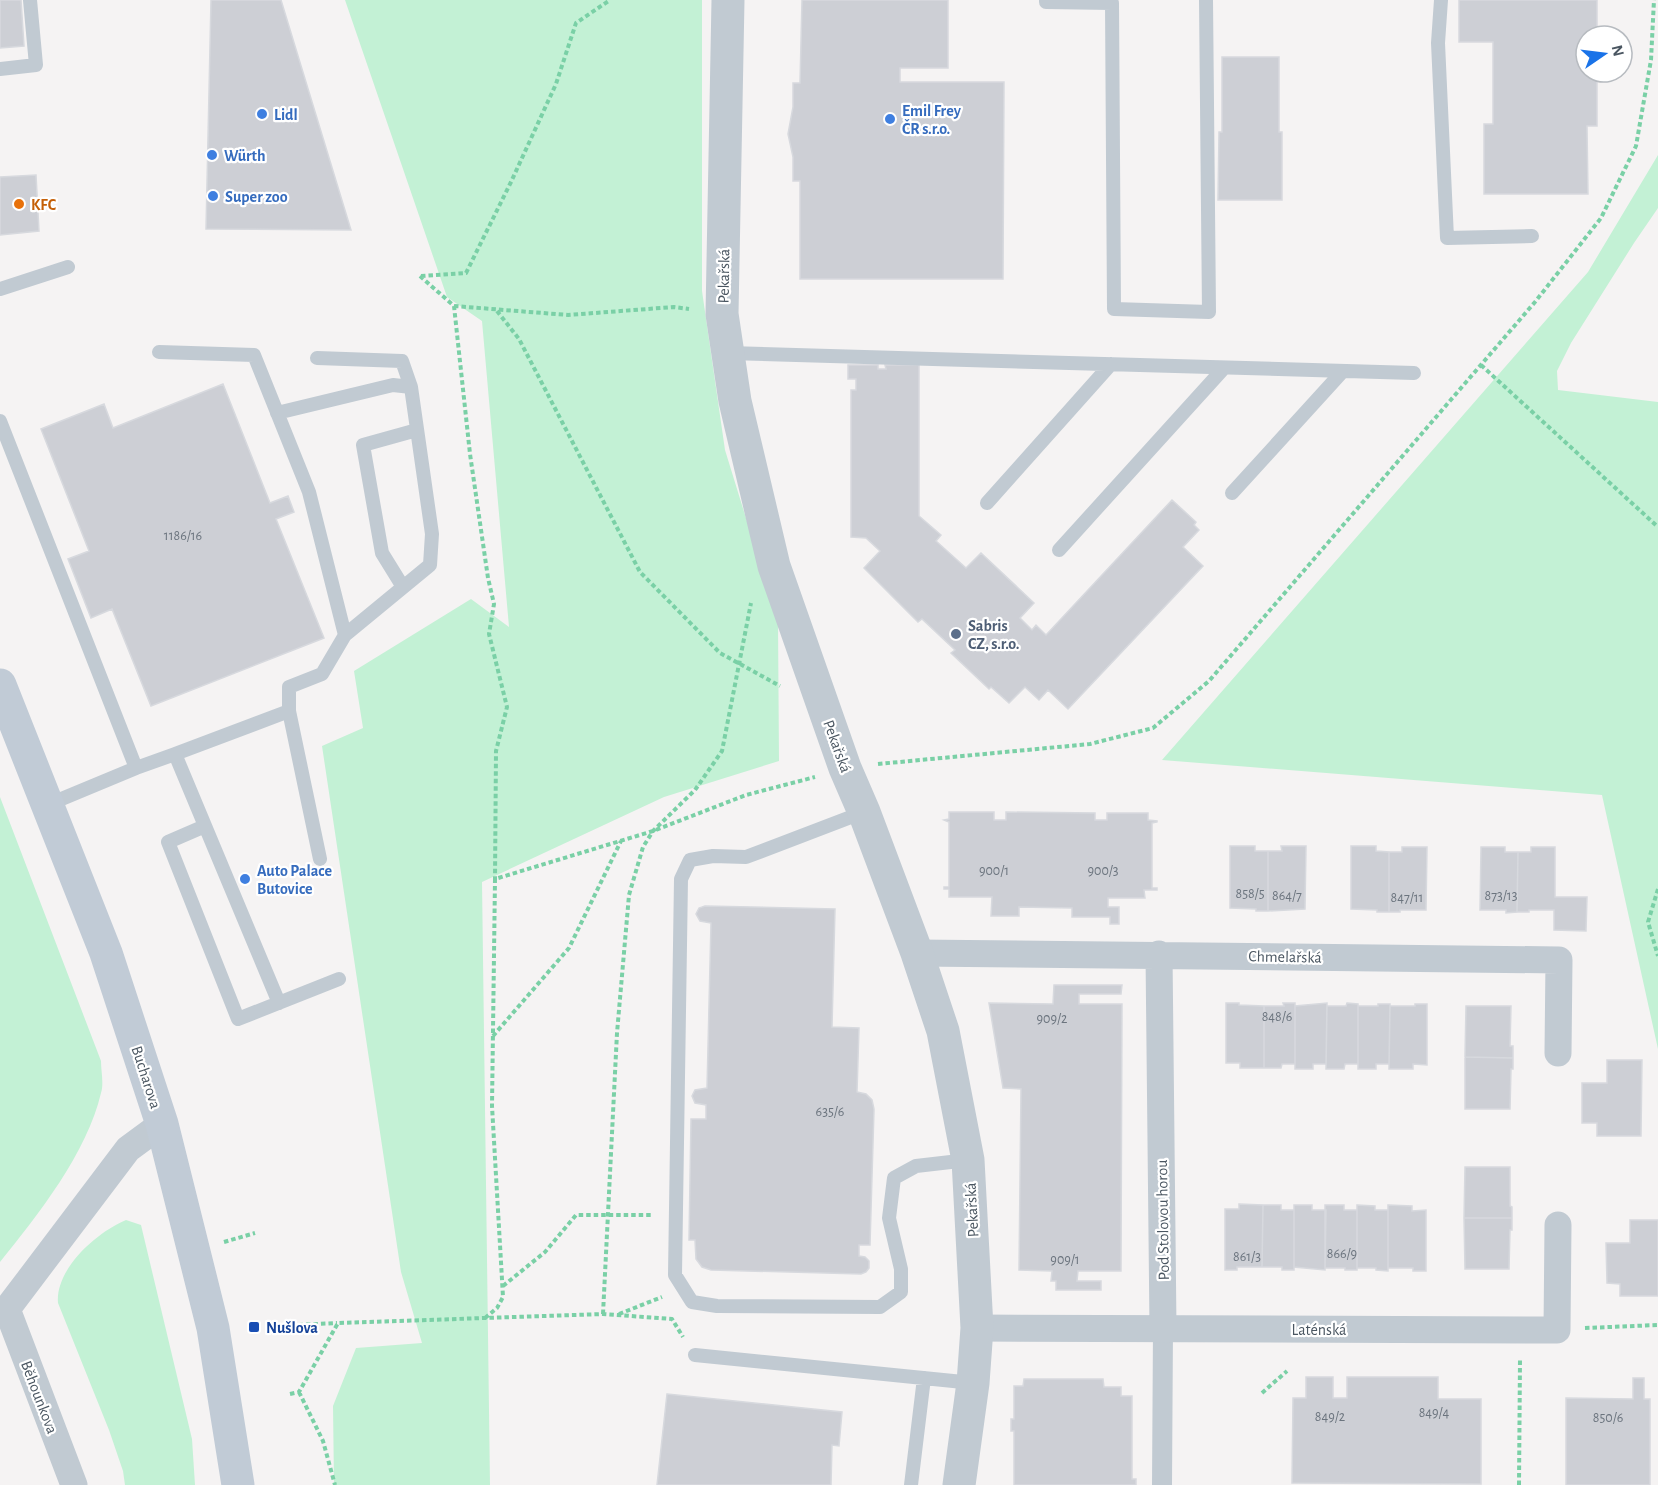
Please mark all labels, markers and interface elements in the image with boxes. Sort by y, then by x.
north arrow [1574,24,1634,84]
text: N [1608,43,1627,58]
place label: Emil Frey ČR s.r.o. [902,103,962,137]
marker: Lidl [255,107,269,121]
place label: Lidl [274,107,298,123]
marker: Emil Frey ČR s.r.o. [883,112,897,126]
marker: Würth [205,148,219,162]
place label: Würth [224,148,266,164]
marker: Super zoo [206,189,220,203]
place label: Super zoo [225,189,288,205]
marker: KFC [12,197,26,211]
place label: KFC [31,197,57,213]
street label: Pekařská [716,249,732,304]
house number: 1186/16 [164,529,202,543]
place label: Sabris CZ, s.r.o. [968,618,1019,652]
marker: Sabris CZ, s.r.o. [949,627,963,641]
street label: Pekařská [820,718,854,775]
place label: Auto Palace Butovice [257,863,332,897]
house number: 900/1 [979,864,1009,878]
house number: 900/3 [1087,864,1119,878]
marker: Auto Palace Butovice [238,872,252,886]
house number: 858/5 [1236,887,1265,901]
house number: 864/7 [1272,889,1302,903]
house number: 873/13 [1485,889,1518,903]
house number: 847/11 [1391,891,1423,905]
street label: Chmelařská [1248,948,1322,966]
house number: 848/6 [1262,1010,1292,1024]
house number: 909/2 [1037,1012,1067,1026]
street label: Bucharova [128,1044,164,1111]
house number: 635/6 [816,1105,844,1119]
street label: Pod Stolovou horou [1154,1160,1172,1280]
street label: Pekařská [963,1182,981,1238]
house number: 866/9 [1327,1247,1357,1261]
house number: 861/3 [1233,1250,1261,1264]
house number: 909/1 [1050,1253,1080,1267]
marker: Nušlova [247,1320,261,1334]
place label: Nušlova [266,1320,318,1336]
street label: Laténská [1292,1322,1346,1338]
street label: Běhounkova [18,1359,60,1436]
house number: 849/4 [1419,1406,1450,1420]
house number: 849/2 [1315,1410,1345,1424]
house number: 850/6 [1593,1411,1623,1425]

